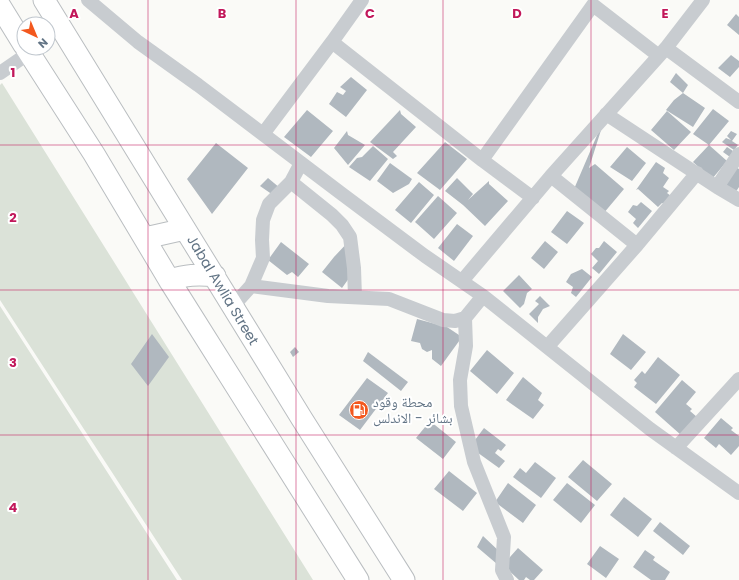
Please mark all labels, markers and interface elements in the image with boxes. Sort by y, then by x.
text: A [69,4,79,23]
text: B [218,4,227,23]
text: C [365,4,375,23]
text: D [512,4,522,23]
text: E [661,4,669,23]
north arrow [16,16,56,56]
text: N [34,35,51,52]
text: 1 [11,63,15,82]
text: 2 [9,208,17,227]
street label: Jabal Awlia Street [182,231,264,349]
text: 3 [9,353,17,372]
place label: محطة وقود بشائر - الاندلس [373,392,453,428]
fuel station icon: محطة وقود بشائر - الاندلس [348,399,370,421]
text: 4 [9,498,18,517]

